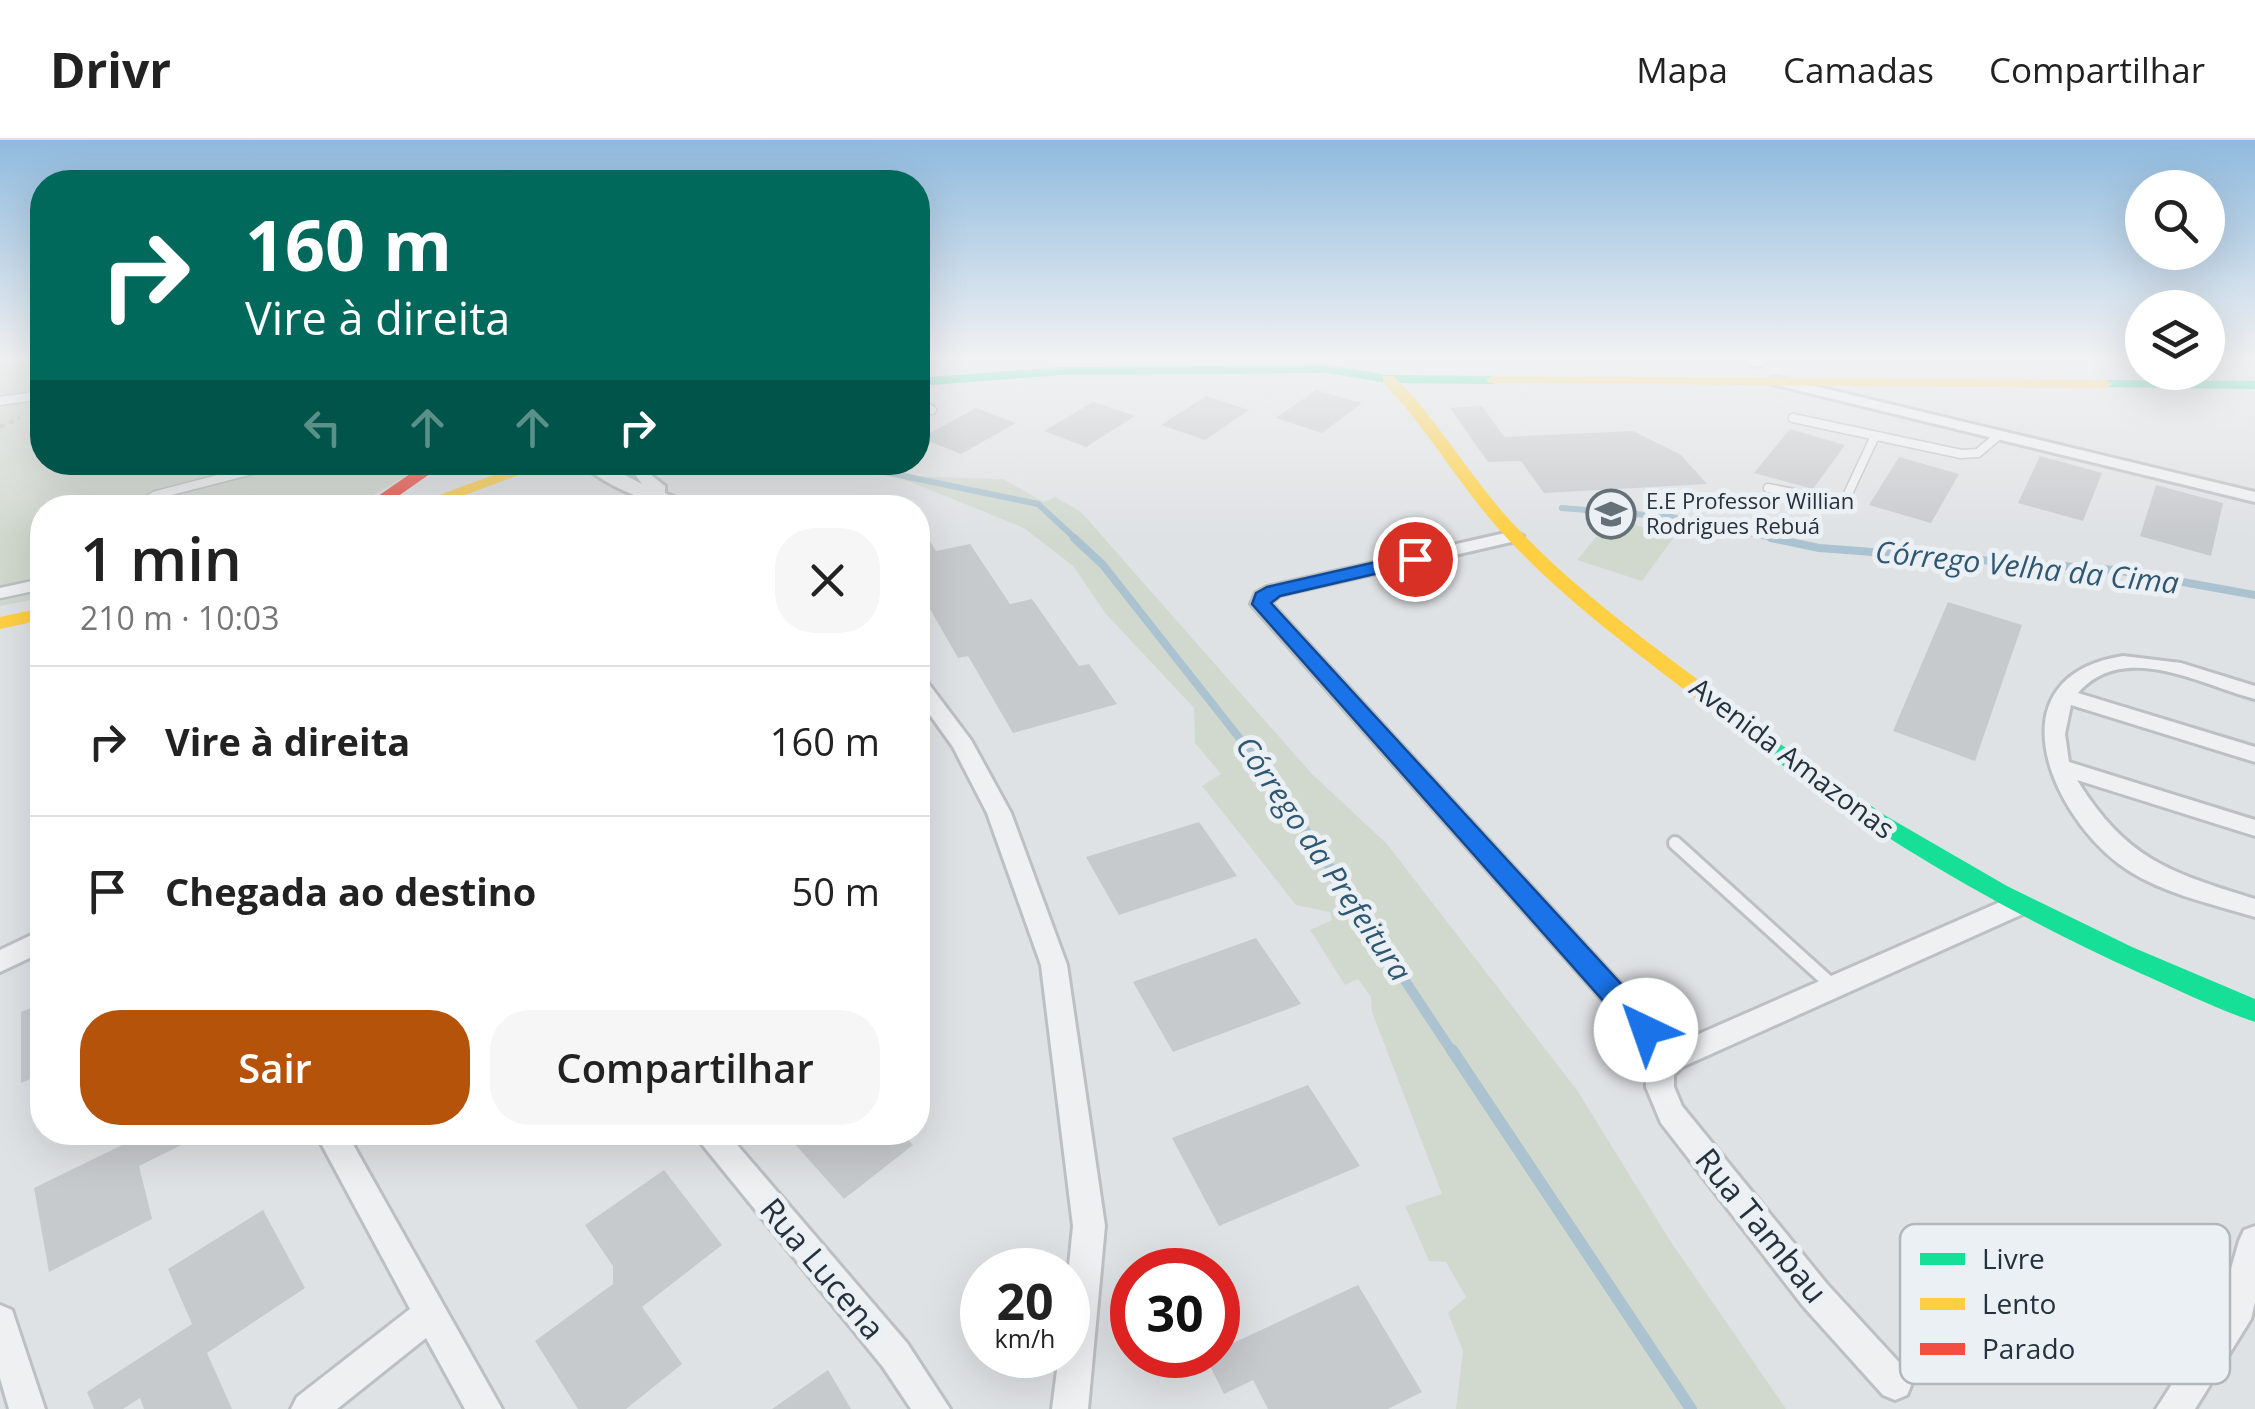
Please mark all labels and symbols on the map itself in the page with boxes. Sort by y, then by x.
place label: E.E Professor Willian Rodrigues Rebuá [1646,485,1854,540]
school or university icon: E.E Professor Willian Rodrigues Rebuá [1585,488,1637,540]
pin [1373,517,1458,602]
water label: Córrego Velha da Cima [1873,530,2181,603]
street label: Avenida Amazonas [1683,668,1903,847]
water label: Córrego da Prefeitura [1227,728,1422,989]
position arrow [1594,978,1698,1082]
street label: Rua Tambau [1686,1139,1838,1311]
street label: Rua Lucena [751,1188,895,1348]
legend [1900,1224,2230,1384]
text: Livre [1982,1239,2045,1277]
speed limit sign: 30 [1110,1248,1240,1378]
text: Lento [1982,1284,2056,1322]
text: Parado [1982,1329,2075,1367]

